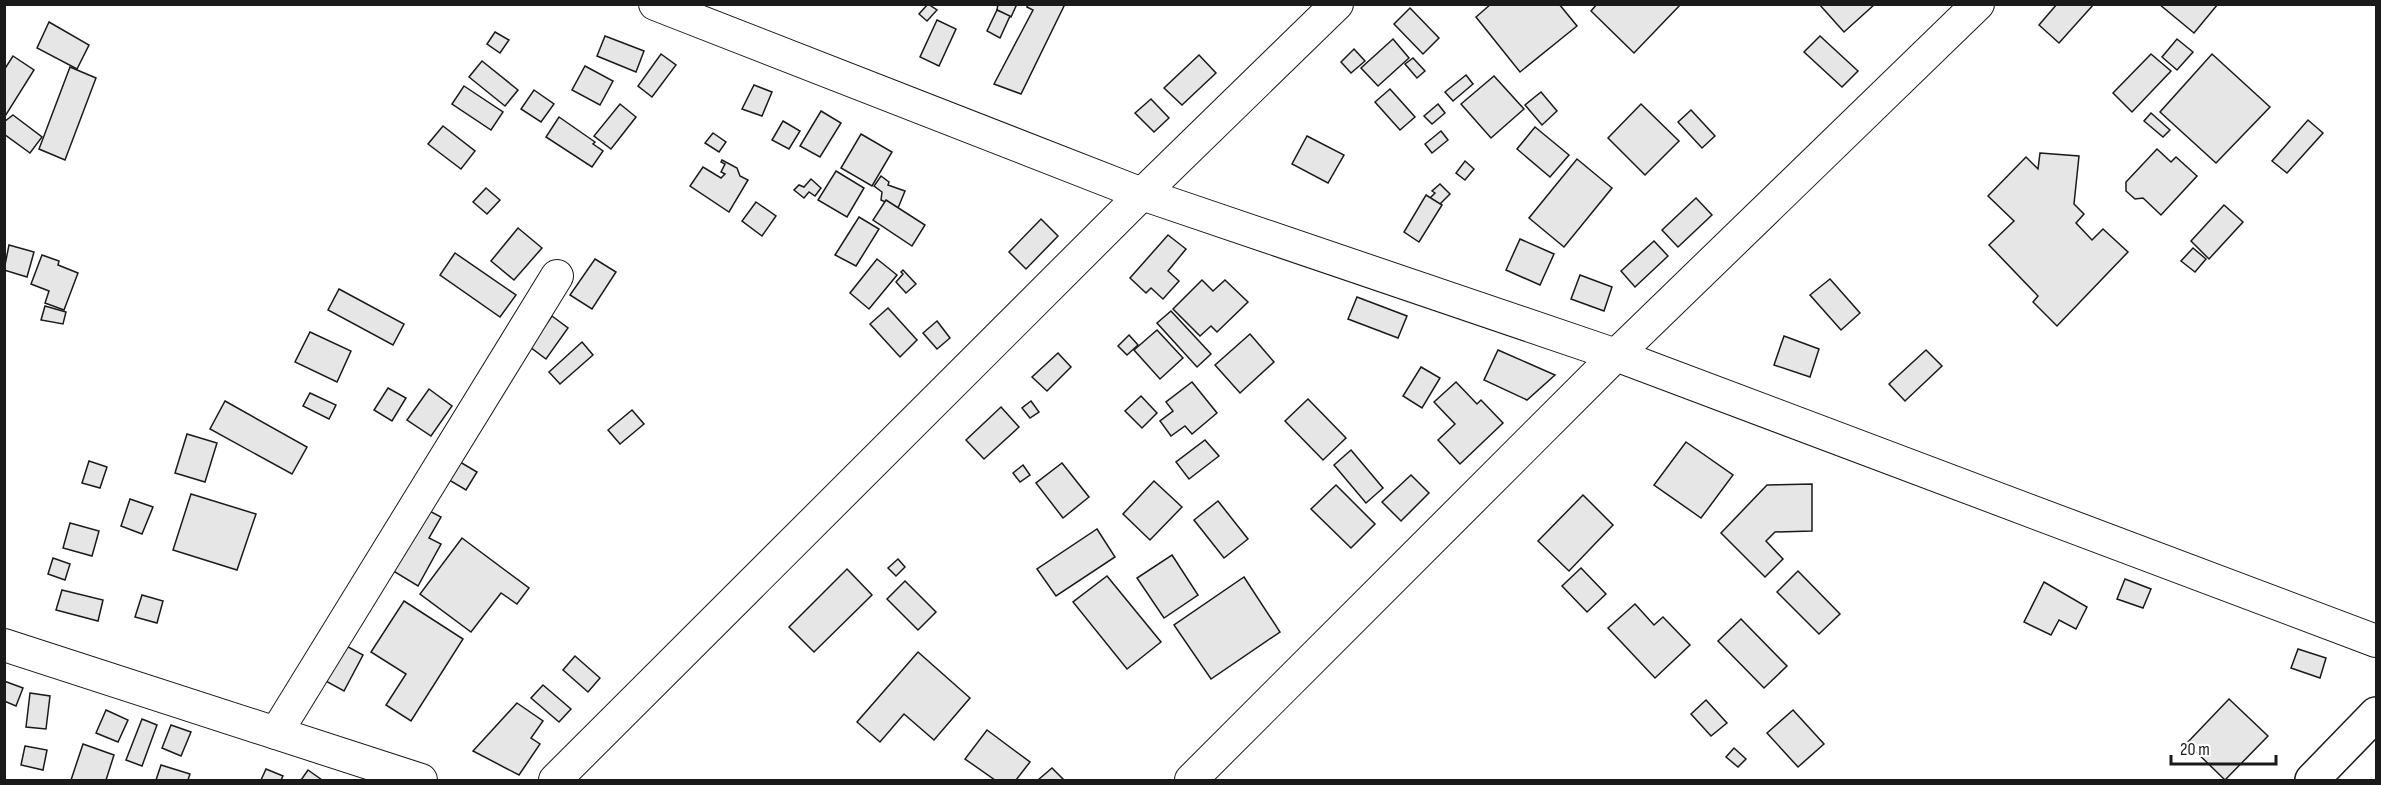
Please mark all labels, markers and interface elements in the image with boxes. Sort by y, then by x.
scale bar [2171,728,2276,766]
text: 20 m [2180,739,2210,760]

